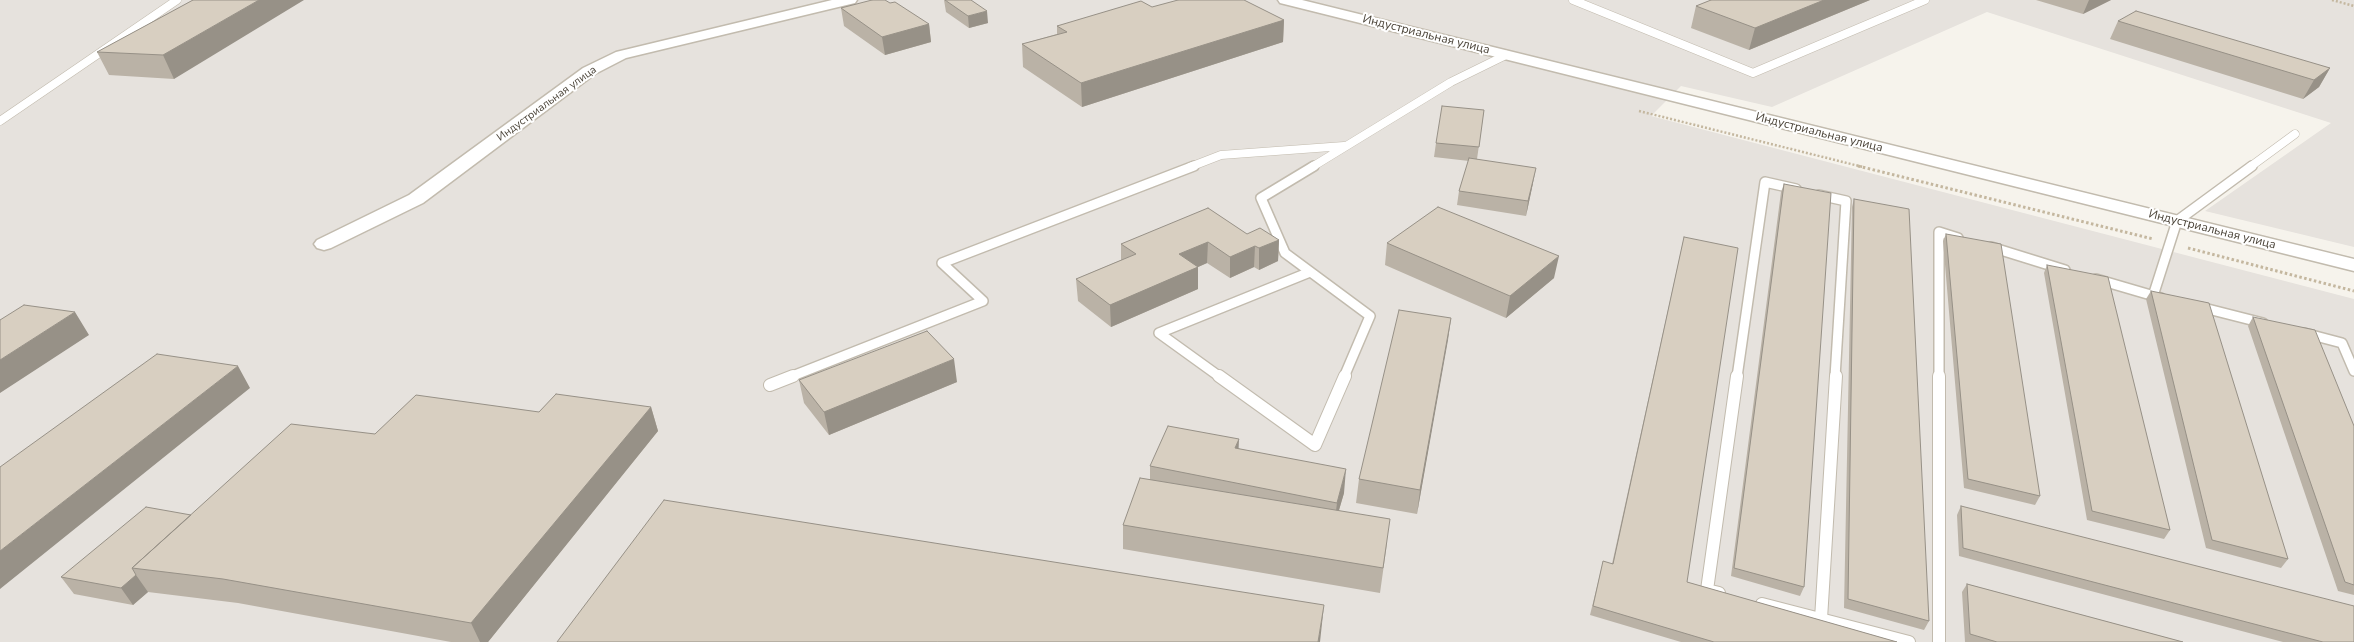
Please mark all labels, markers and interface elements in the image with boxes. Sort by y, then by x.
street label: Индустриальная улица [1361,12,1491,58]
street label: Индустриальная улица [495,63,599,145]
street label: Индустриальная улица [1754,110,1884,156]
street label: Индустриальная улица [2147,207,2277,253]

